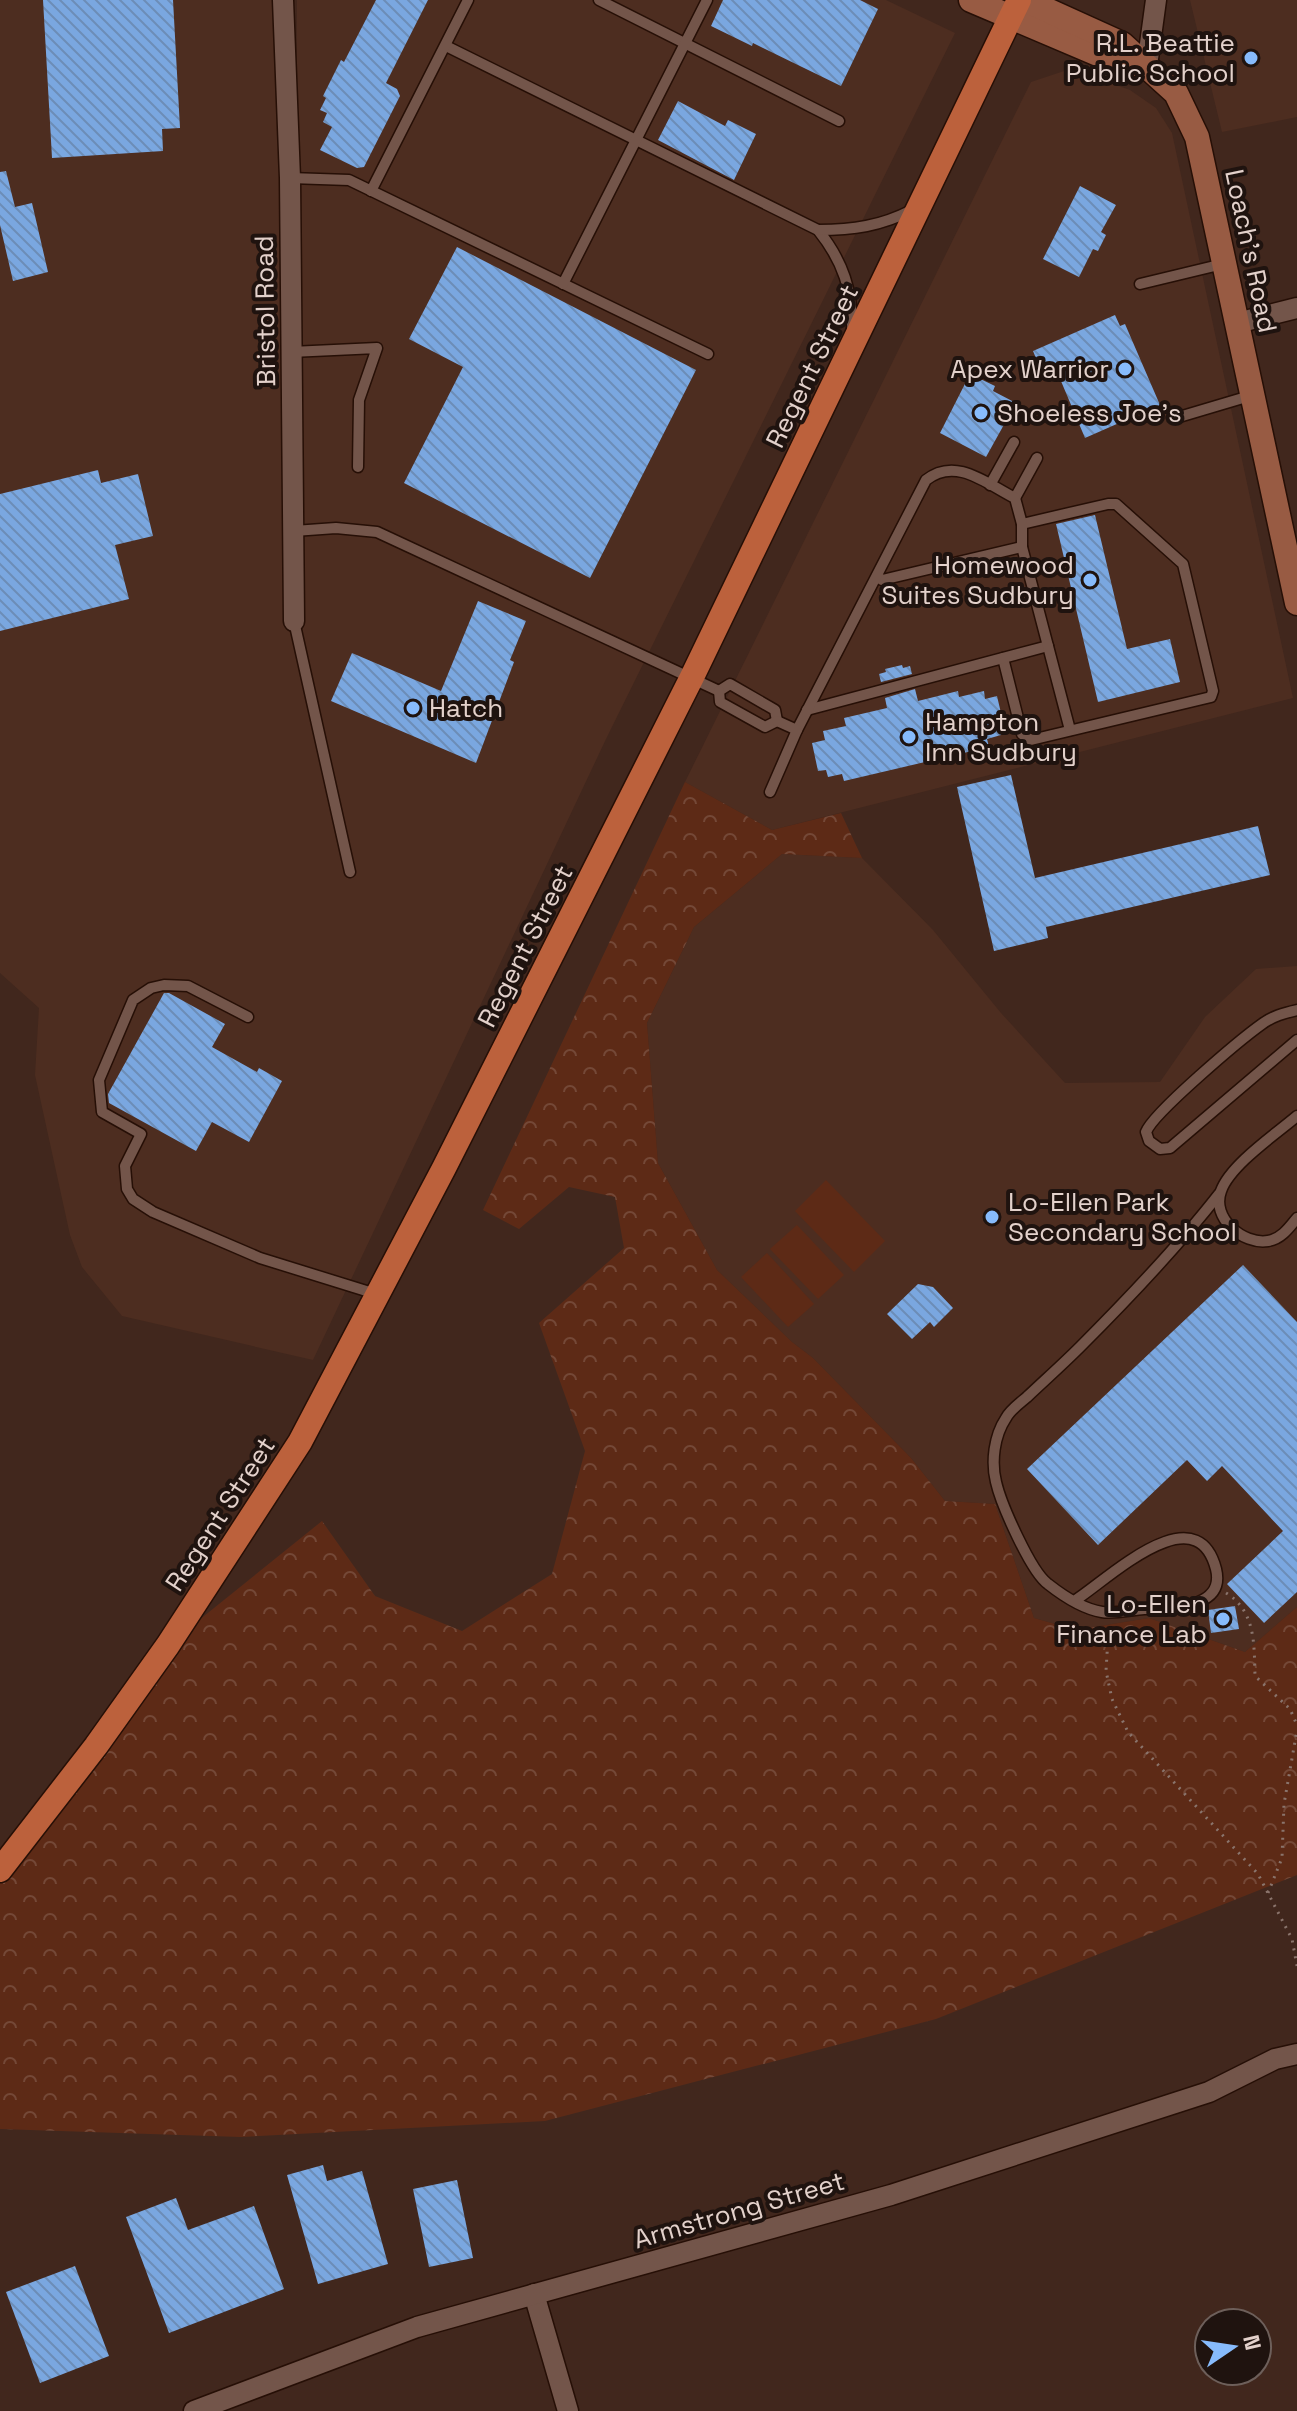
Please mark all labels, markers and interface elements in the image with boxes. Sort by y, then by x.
place label: R.L. Beattie Public School [1066,26,1235,90]
marker: R.L. Beattie Public School [1242,49,1260,67]
street label: Loach's Road [1217,166,1285,336]
street label: Bristol Road [247,235,283,387]
street label: Regent Street [758,279,866,453]
place label: Apex Warrior [950,352,1109,386]
marker: Apex Warrior [1116,360,1134,378]
place label: Shoeless Joe's [997,396,1182,430]
marker: Shoeless Joe's [972,404,990,422]
place label: Homewood Suites Sudbury [882,548,1074,612]
marker: Homewood Suites Sudbury [1081,571,1099,589]
place label: Hatch [429,691,503,725]
marker: Hatch [404,699,422,717]
place label: Hampton Inn Sudbury [925,705,1077,769]
marker: Hampton Inn Sudbury [900,728,918,746]
street label: Regent Street [470,859,580,1033]
place label: Lo-Ellen Park Secondary School [1008,1185,1237,1249]
marker: Lo-Ellen Park Secondary School [983,1208,1001,1226]
street label: Regent Street [157,1430,283,1598]
place label: Lo-Ellen Finance Lab [1056,1587,1207,1651]
marker: Lo-Ellen Finance Lab [1214,1610,1232,1628]
street label: Armstrong Street [629,2164,849,2256]
north arrow [1193,2307,1273,2387]
text: N [1237,2332,1268,2353]

